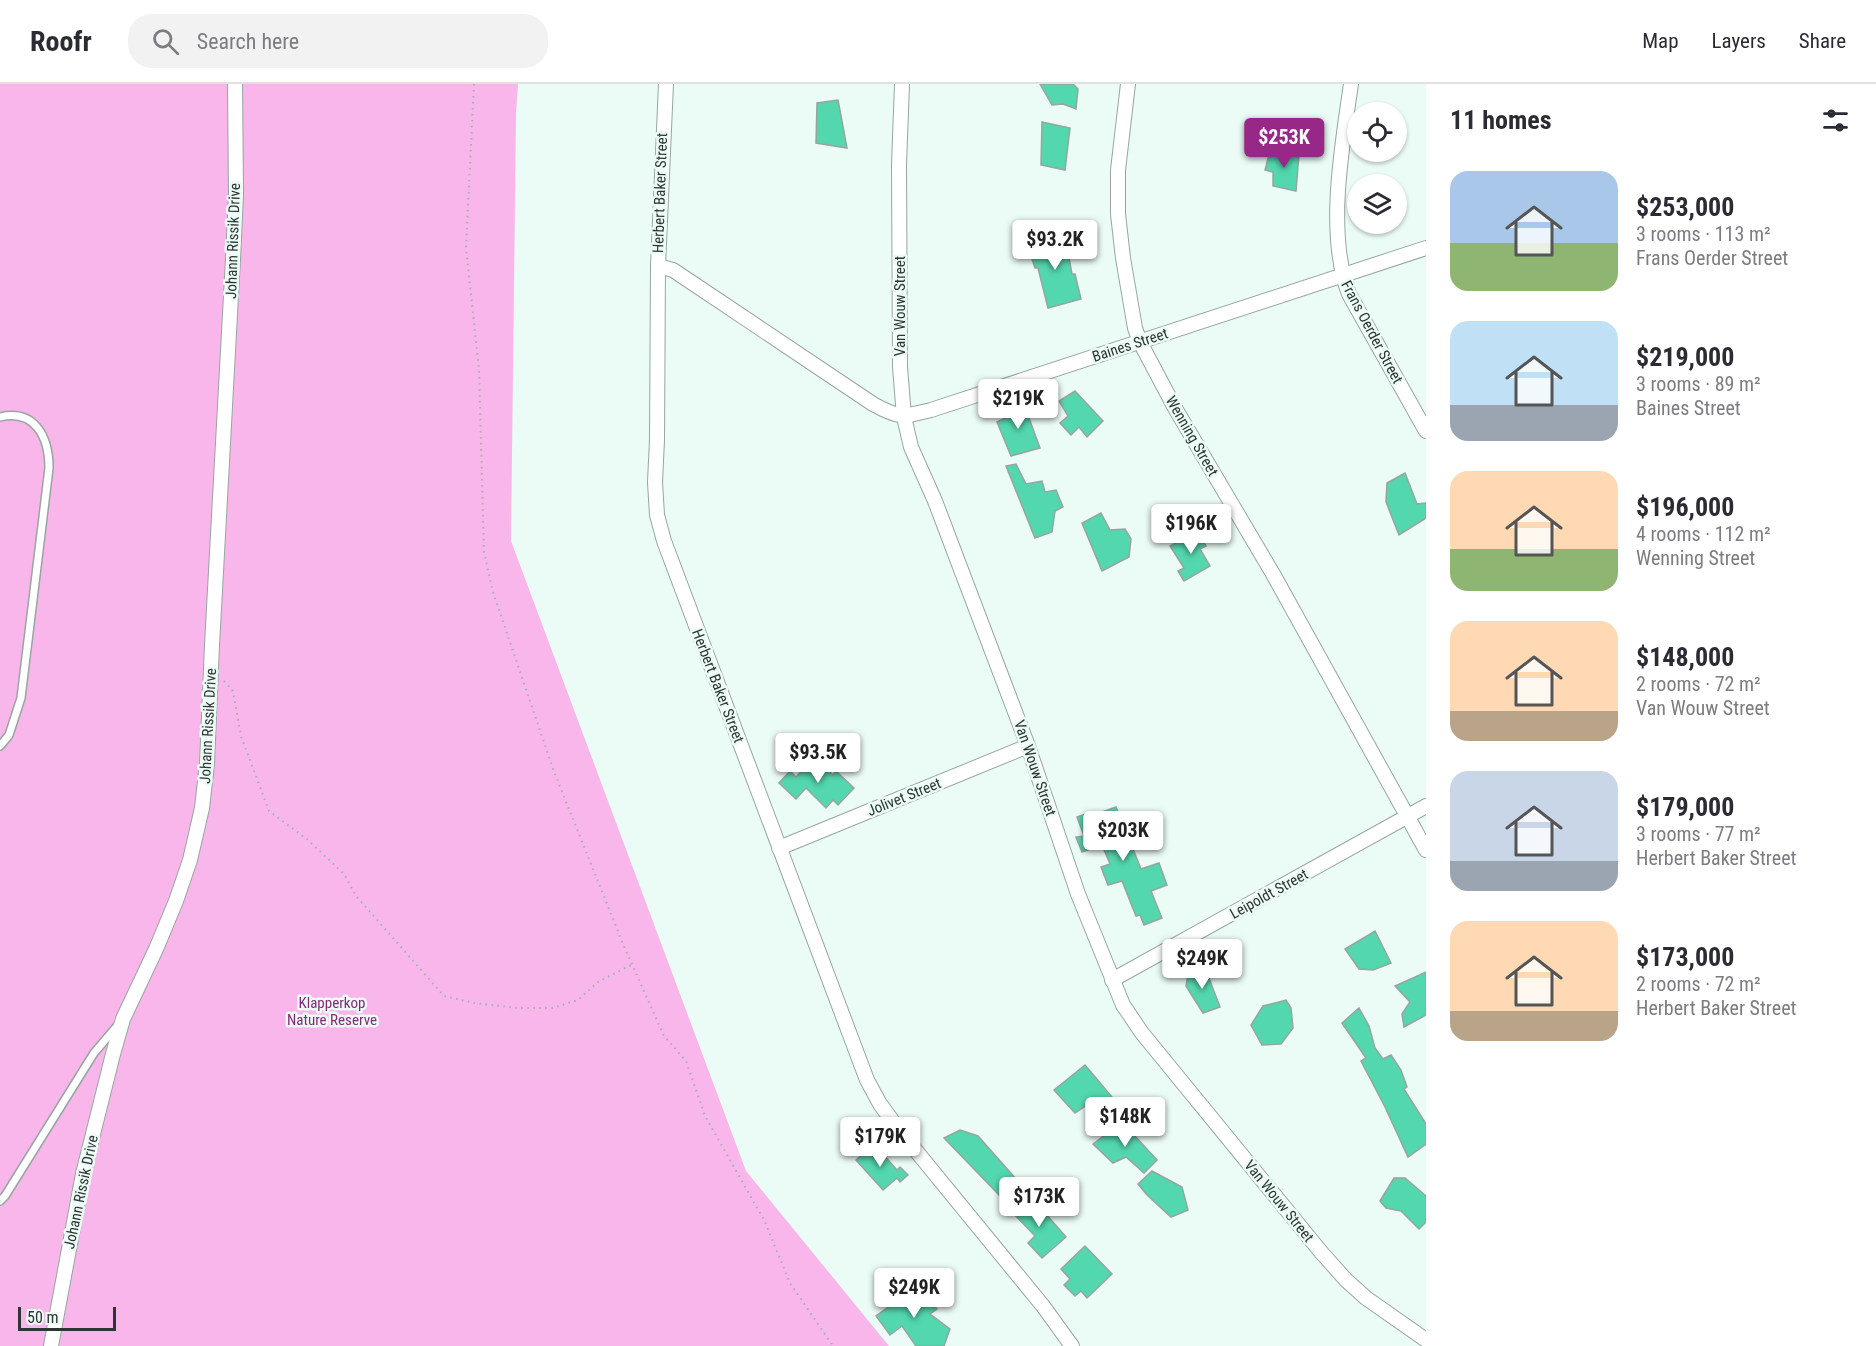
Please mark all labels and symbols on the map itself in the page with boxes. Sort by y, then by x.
pin: $253K [1242,118,1326,169]
street label: Herbert Baker Street [649,133,671,253]
street label: Johann Rissik Drive [222,183,244,299]
pin: $93.2K [1006,220,1104,271]
street label: Van Wouw Street [891,256,909,356]
street label: Frans Oerder Street [1337,277,1407,387]
street label: Baines Street [1090,324,1170,366]
pin: $219K [976,379,1060,430]
street label: Wenning Street [1162,393,1222,479]
pin: $196K [1149,504,1233,555]
street label: Herbert Baker Street [688,627,748,745]
street label: Johann Rissik Drive [196,668,220,784]
street label: Van Wouw Street [1010,718,1060,818]
pin: $93.5K [769,733,867,784]
street label: Jolivet Street [864,774,944,820]
pin: $203K [1081,811,1165,862]
street label: Leipoldt Street [1227,865,1311,923]
pin: $249K [1160,939,1244,990]
park label: Klapperkop Nature Reserve [287,994,377,1029]
pin: $148K [1083,1097,1167,1148]
pin: $179K [838,1117,922,1168]
street label: Johann Rissik Drive [60,1133,102,1251]
street label: Van Wouw Street [1240,1156,1318,1246]
pin: $173K [997,1177,1081,1228]
pin: $249K [872,1268,956,1319]
scale bar [18,1304,116,1332]

